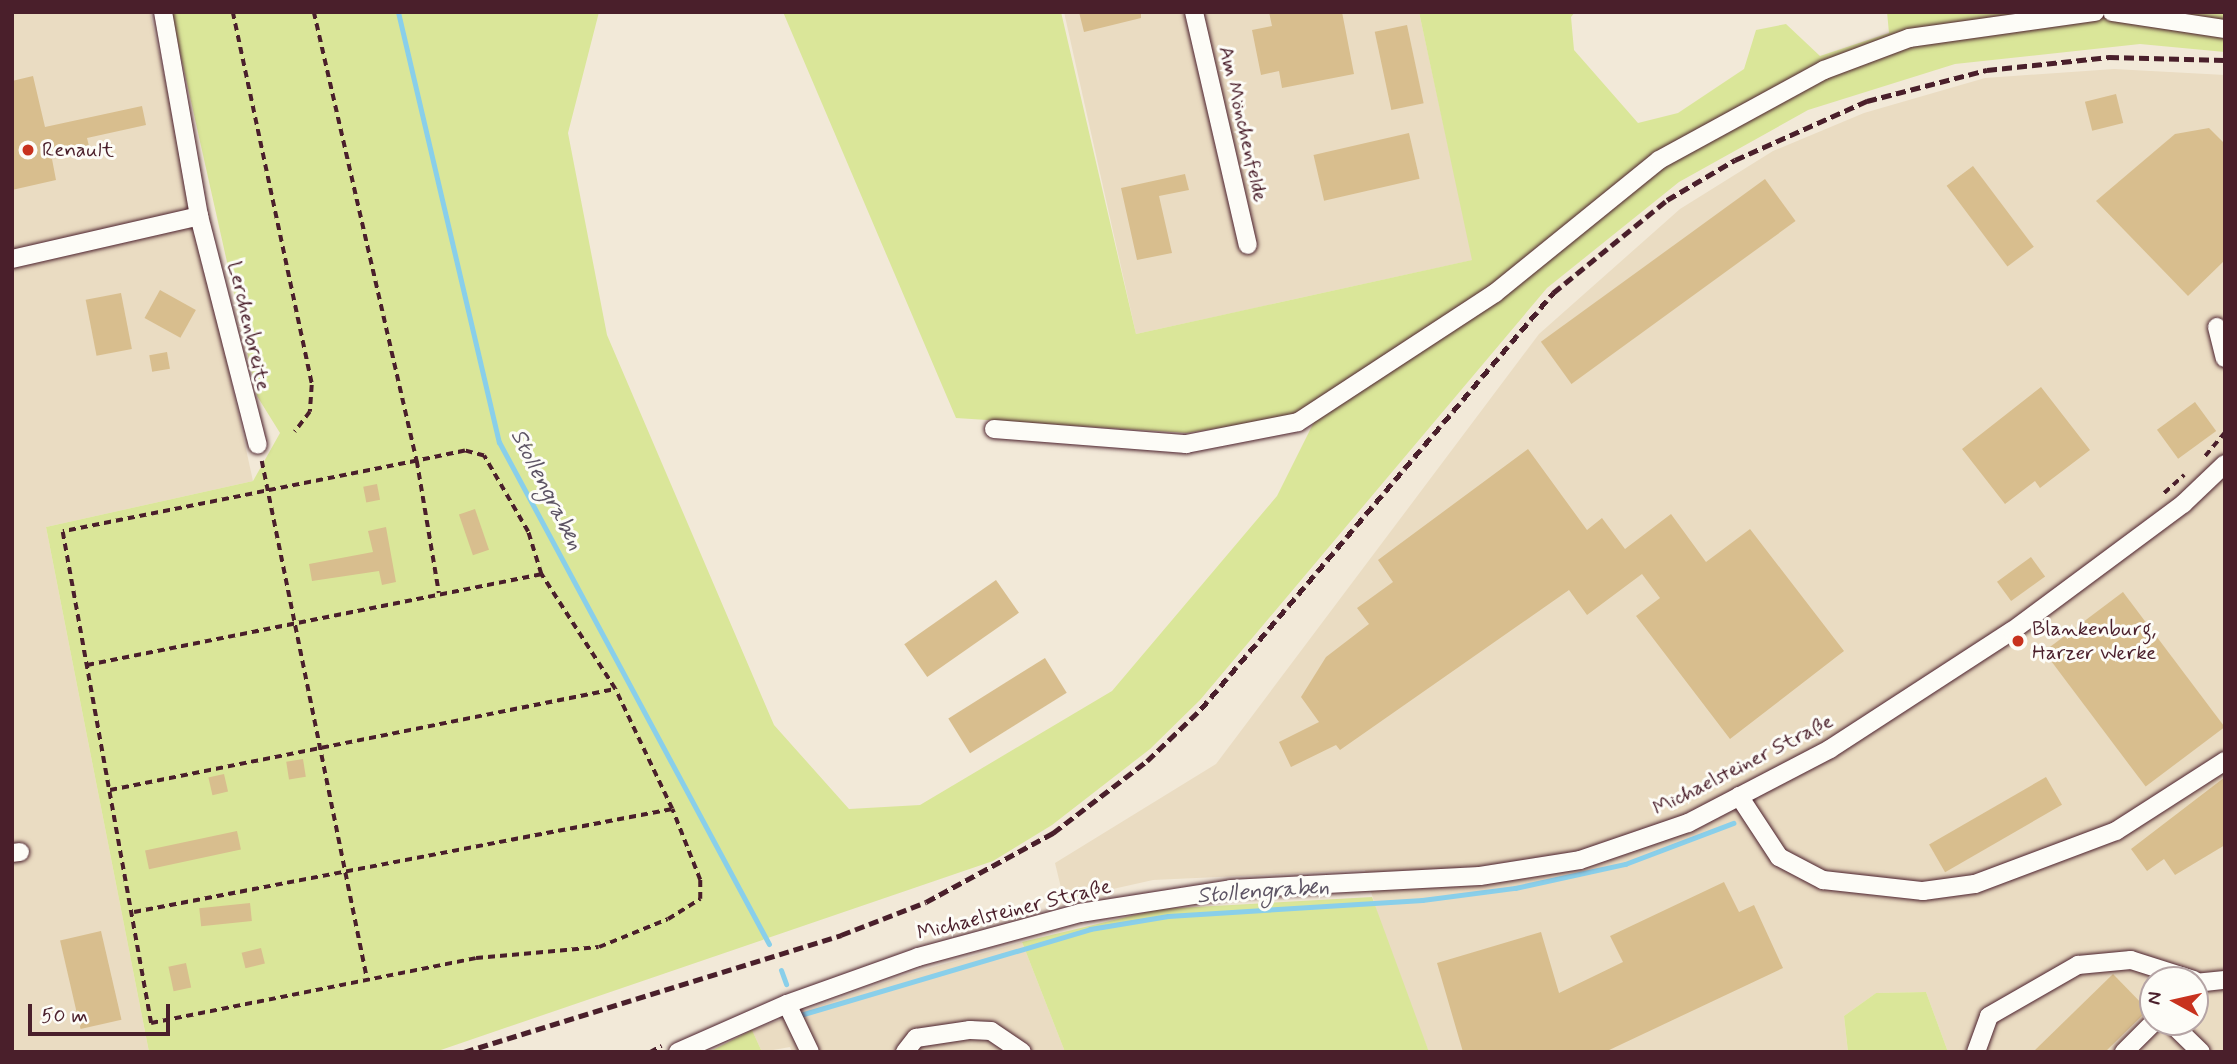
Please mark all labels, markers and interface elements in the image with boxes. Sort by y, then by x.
street label: Am Mönchenfelde [1213,44,1273,204]
place label: Renault [42,137,114,163]
marker: Renault [20,142,36,158]
street label: Lerchenbreite [222,259,276,393]
water label: Stollengraben [504,425,588,555]
place label: Blankenburg, Harzer Werke [2032,616,2157,666]
marker: Blankenburg, Harzer Werke [2010,633,2026,649]
street label: Michaelsteiner Straße [1650,709,1836,821]
street label: Michaelsteiner Straße [916,874,1112,946]
water label: Stollengraben [1196,874,1330,910]
north arrow [2139,966,2209,1036]
scale bar [32,990,173,1034]
text: N [2141,990,2168,1006]
text: 50 m [41,1002,88,1030]

